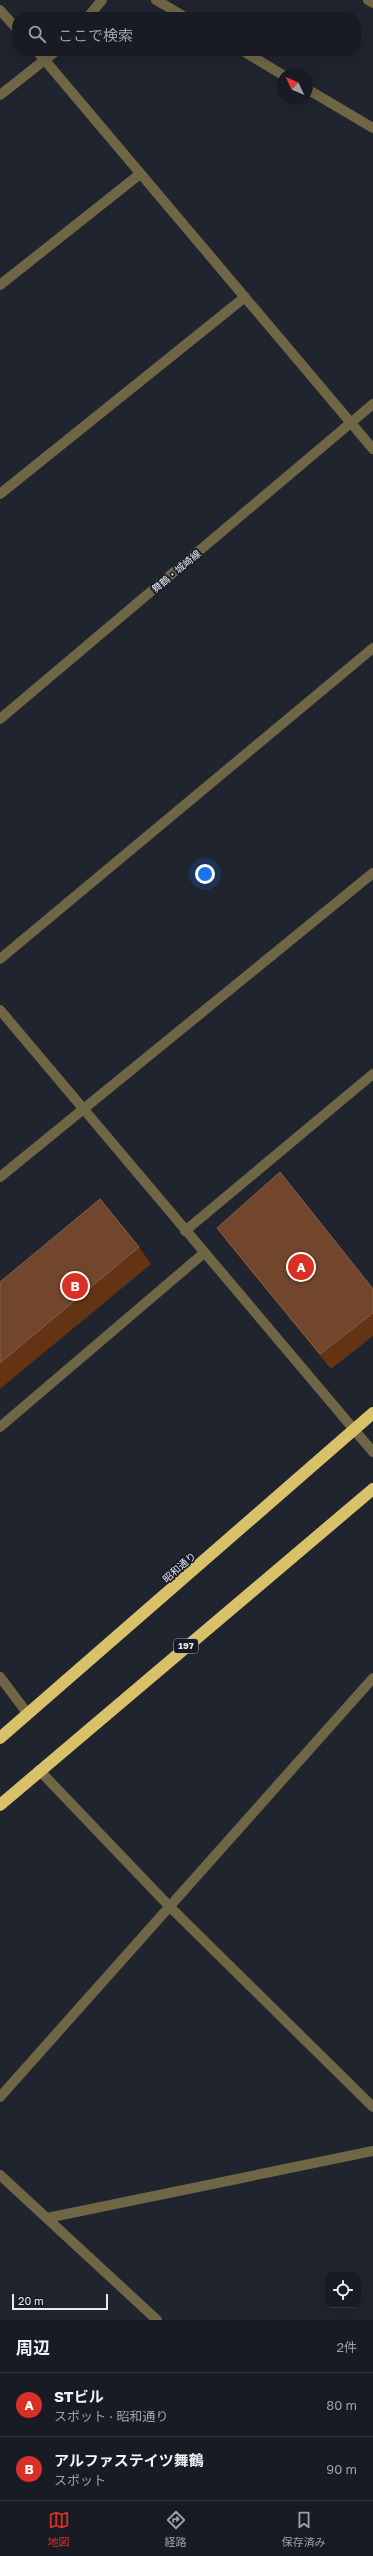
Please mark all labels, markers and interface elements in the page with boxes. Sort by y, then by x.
search box [12,12,361,56]
icon: search [26,23,48,45]
text: ここで検索 [58,26,133,44]
north arrow [277,68,313,104]
street label: 舞鶴・城崎線 [149,547,203,595]
your location [195,864,215,884]
pin: A [288,1252,314,1282]
pin: B [62,1271,88,1301]
street label: 昭和通り [160,1549,198,1585]
road number: 197 [174,1639,198,1653]
map controls [325,2272,361,2308]
button: locate [325,2272,361,2308]
scale bar [12,2292,108,2311]
text: 20 m [18,2294,44,2307]
text: 周辺 [16,2337,50,2358]
text: 2件 [336,2339,357,2355]
text: STビル [54,2387,104,2405]
text: A [24,2397,34,2413]
text: 80 m [326,2397,357,2413]
text: スポット · 昭和通り [54,2408,168,2424]
text: アルファステイツ舞鶴 [54,2451,204,2469]
text: B [24,2461,34,2477]
text: 90 m [326,2461,357,2477]
text: スポット [54,2472,106,2488]
tab: 地図 [48,2509,70,2549]
tab: 経路 [165,2509,187,2549]
tab: 保存済み [282,2509,326,2549]

